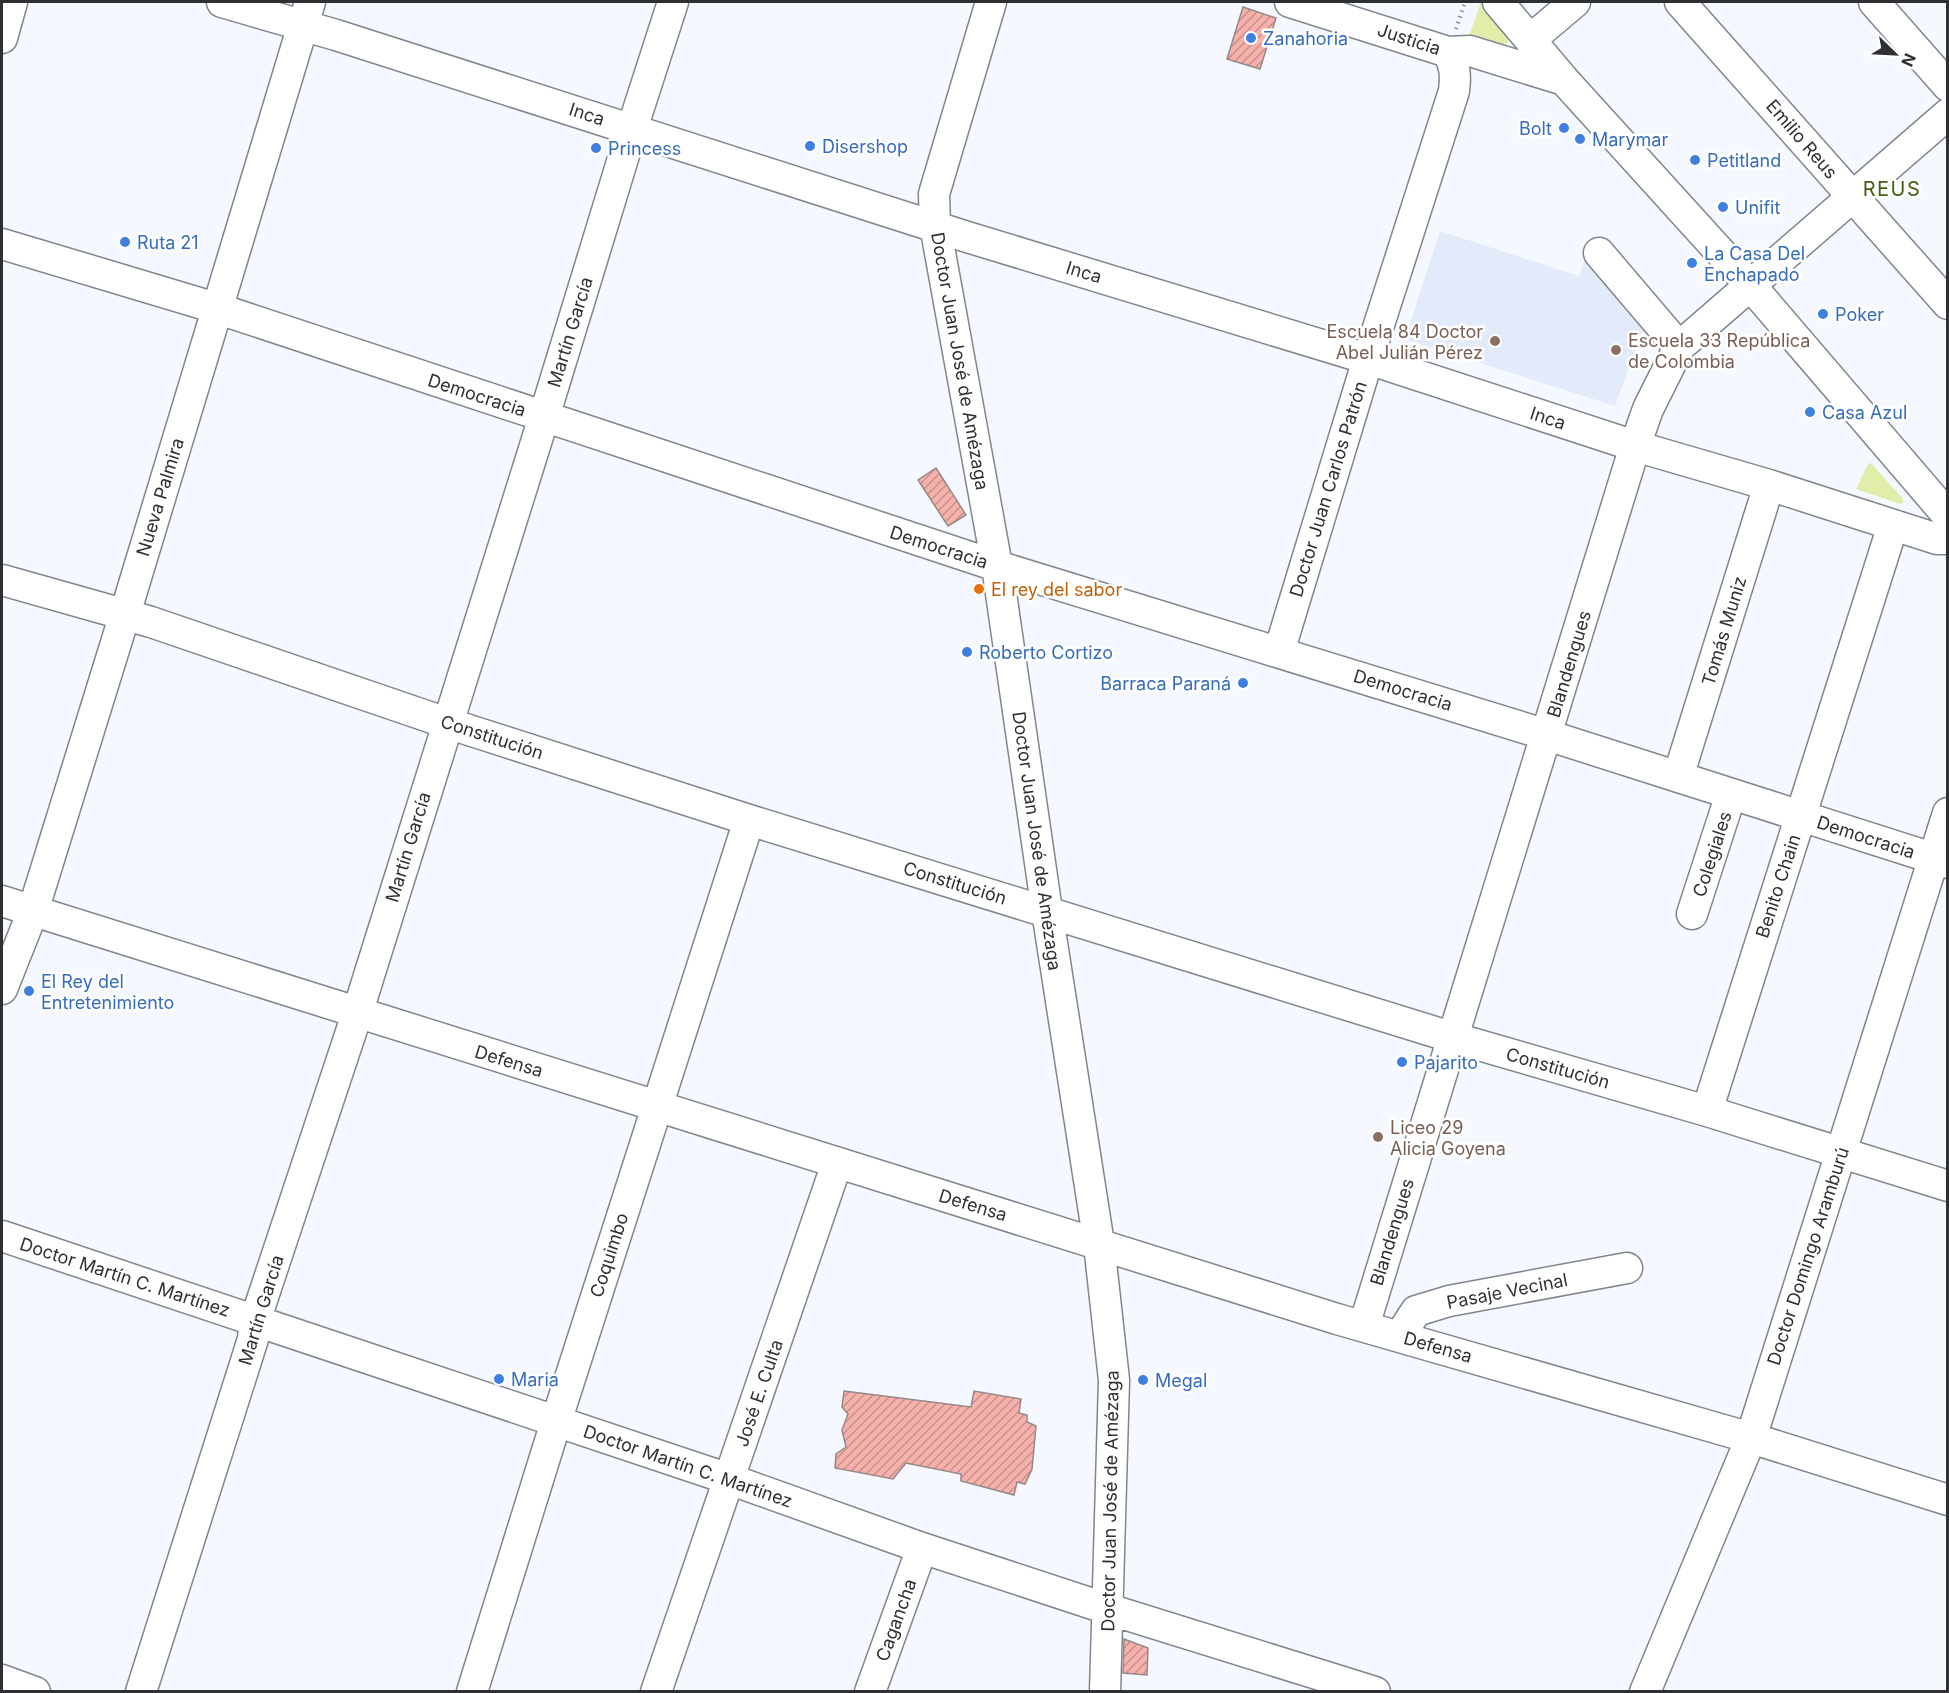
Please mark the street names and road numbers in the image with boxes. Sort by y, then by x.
street label: Justicia [1375,19,1443,59]
street label: Emilio Reus [1762,95,1842,183]
street label: Inca [567,98,607,130]
street label: Doctor Juan José de Amézaga [927,230,993,492]
street label: Inca [1064,257,1104,287]
street label: Martín García [543,274,597,390]
street label: Democracia [425,369,529,421]
street label: Doctor Juan Carlos Patrón [1285,379,1371,599]
street label: Inca [1528,402,1568,434]
street label: Nueva Palmira [132,435,188,559]
street label: Democracia [887,521,991,573]
street label: Tomás Muniz [1697,574,1751,688]
street label: Blandengues [1543,608,1595,720]
street label: Democracia [1351,665,1455,715]
street label: Constitución [438,710,546,764]
street label: Doctor Juan José de Amézaga [1008,710,1066,972]
street label: Martín García [381,789,435,905]
street label: Colegiales [1688,809,1736,899]
street label: Democracia [1814,811,1918,863]
street label: Benito Chain [1751,832,1805,940]
street label: Constitución [901,857,1009,909]
street label: Defensa [472,1041,546,1081]
street label: Constitución [1504,1043,1612,1093]
street label: Doctor Domingo Aramburú [1763,1144,1853,1368]
street label: Blandengues [1366,1176,1418,1288]
street label: Defensa [936,1185,1010,1225]
street label: Coquimbo [585,1210,633,1300]
street label: Doctor Martín C. Martínez [17,1233,233,1321]
street label: Martín García [234,1252,288,1368]
street label: Pasaje Vecinal [1445,1269,1569,1313]
street label: Defensa [1401,1327,1475,1367]
street label: José E. Culta [731,1337,787,1449]
street label: Doctor Juan José de Amézaga [1097,1370,1123,1632]
street label: Doctor Martín C. Martínez [581,1420,795,1512]
street label: Cagancha [871,1576,921,1664]

